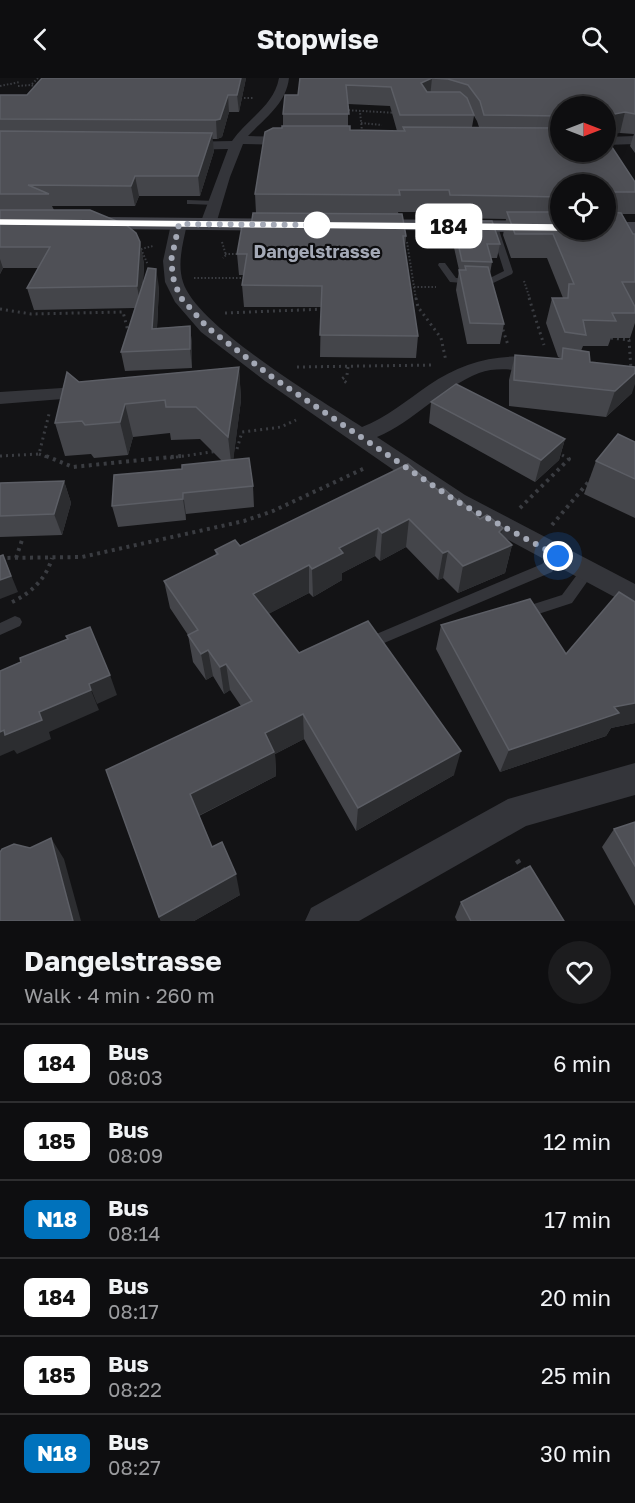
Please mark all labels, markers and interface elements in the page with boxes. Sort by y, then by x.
icon: back [24,23,57,56]
text: Stopwise [256,23,379,55]
icon: search [578,23,611,56]
north arrow [550,96,616,162]
map controls [550,96,616,240]
button: locate [550,174,616,240]
line badge: 184 [414,206,484,246]
marker: Dangelstrasse [304,212,330,238]
text: 184 [430,213,468,239]
place label: Dangelstrasse [253,240,381,262]
your location [543,541,573,571]
button: heart [548,941,611,1004]
text: Dangelstrasse [24,944,222,977]
text: Walk · 4 min · 260 m [24,983,215,1007]
text: Bus [108,1038,149,1065]
text: 184 [38,1050,76,1076]
text: 6 min [553,1050,611,1077]
text: 08:03 [108,1065,163,1089]
text: Bus [108,1116,149,1143]
text: 185 [38,1128,76,1154]
text: 12 min [543,1128,611,1155]
text: 08:09 [108,1143,163,1167]
text: Bus [108,1194,149,1221]
text: N18 [37,1206,77,1232]
text: 17 min [544,1206,611,1233]
text: 08:14 [108,1221,161,1245]
text: Bus [108,1272,149,1299]
text: 184 [38,1284,76,1310]
text: 20 min [540,1284,611,1311]
text: 08:17 [108,1299,159,1323]
text: Bus [108,1350,149,1377]
text: 185 [38,1362,76,1388]
text: 25 min [541,1362,611,1389]
text: 08:22 [108,1377,162,1401]
text: Bus [108,1428,149,1455]
text: N18 [37,1440,77,1466]
text: 30 min [540,1440,611,1467]
text: 08:27 [108,1455,161,1479]

